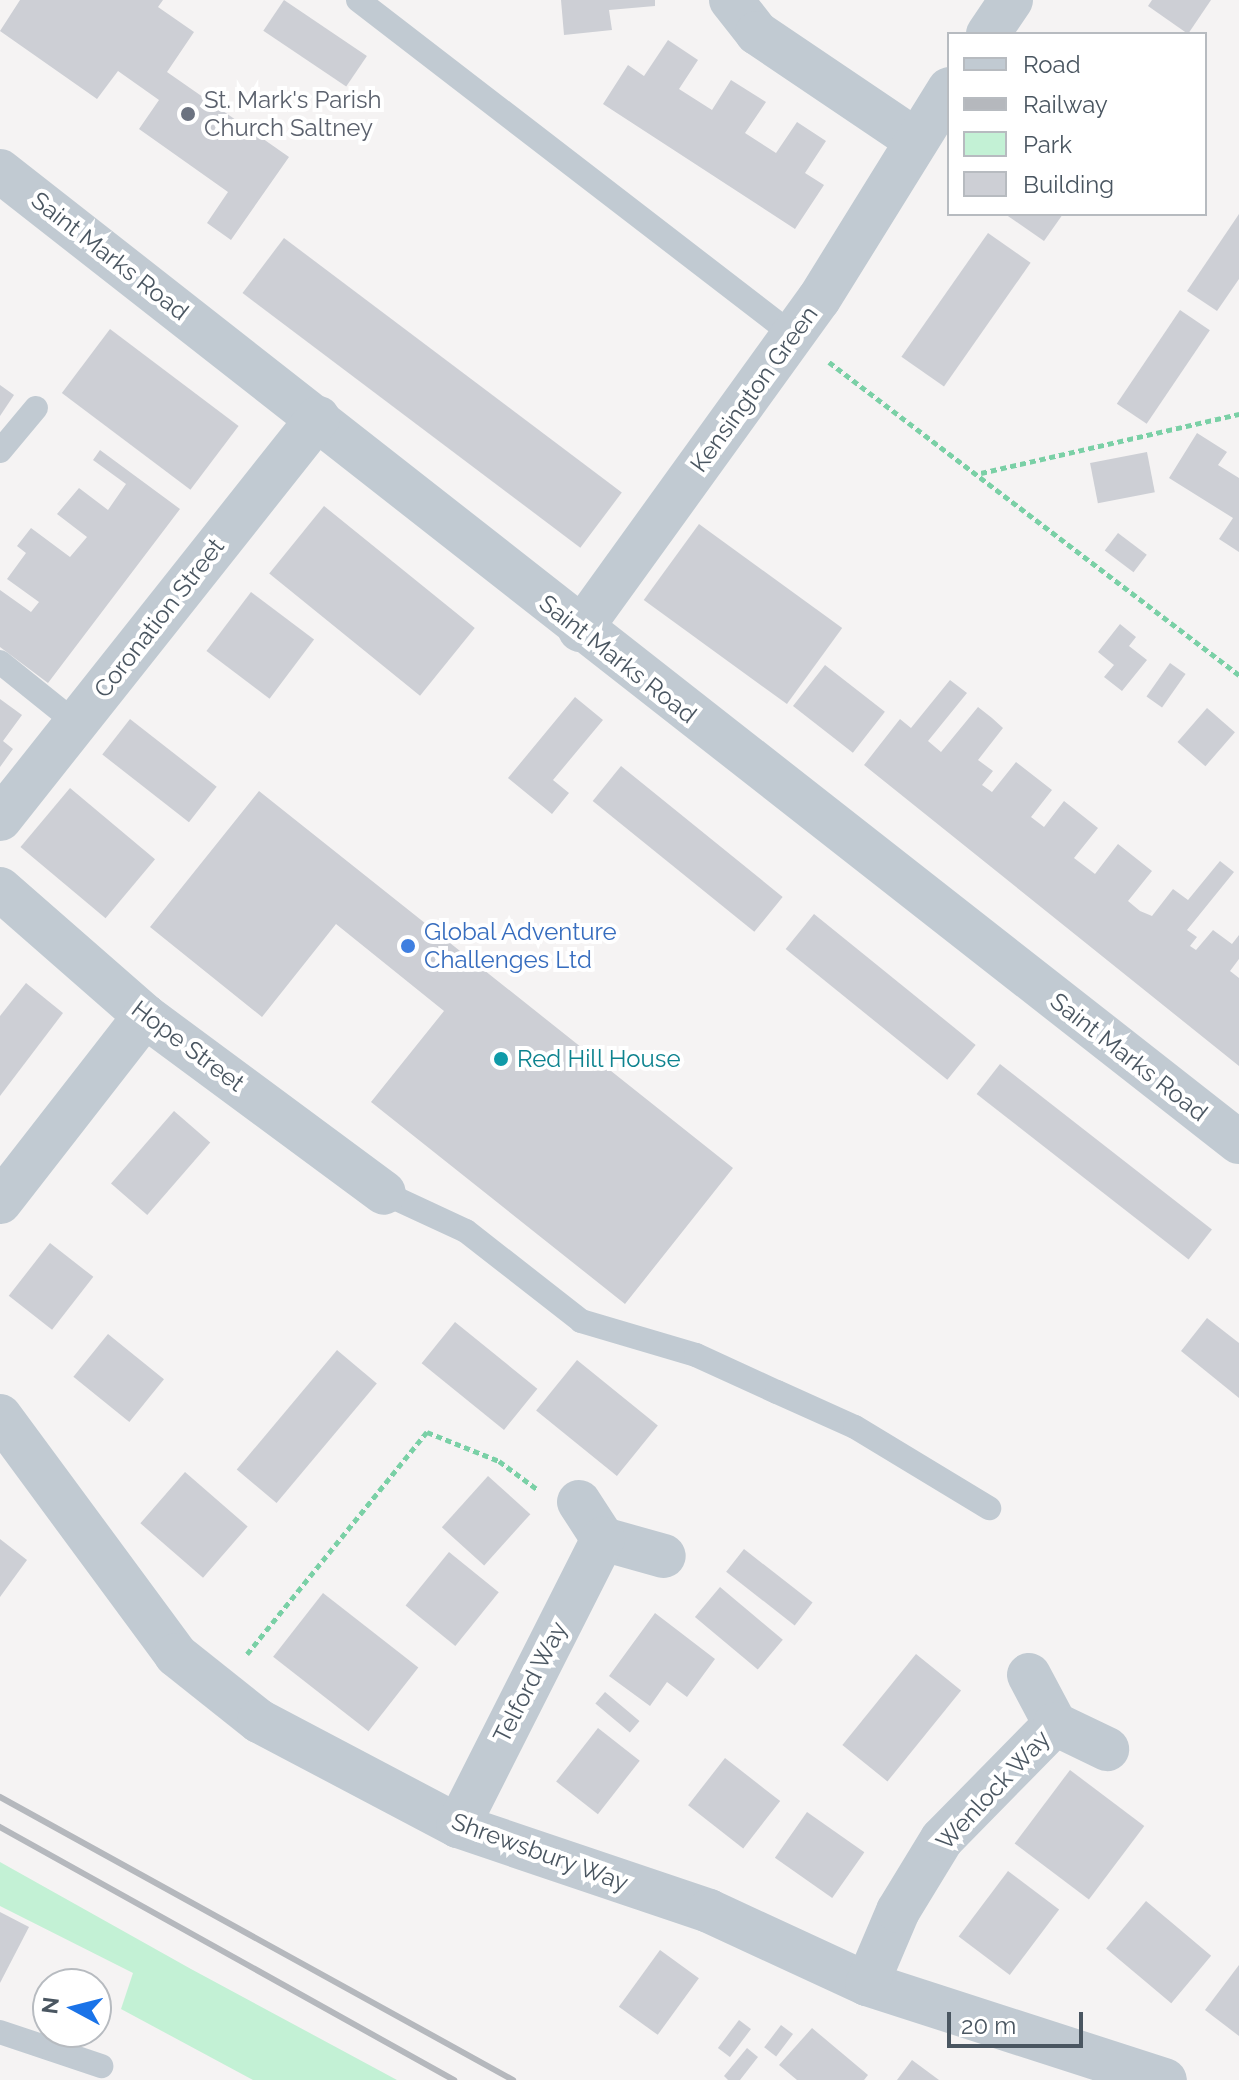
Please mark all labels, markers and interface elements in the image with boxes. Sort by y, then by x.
legend [947,32,1207,216]
text: Road [1023,50,1081,79]
place label: St. Mark's Parish Church Saltney [204,86,382,142]
text: Railway [1023,90,1108,119]
marker: St. Mark's Parish Church Saltney [179,105,197,123]
text: Park [1023,130,1072,159]
text: Building [1023,170,1114,199]
street label: Saint Marks Road [26,186,194,326]
street label: Kensington Green [684,300,824,478]
street label: Coronation Street [88,533,230,703]
street label: Saint Marks Road [534,589,702,729]
place label: Global Adventure Challenges Ltd [424,918,618,974]
marker: Global Adventure Challenges Ltd [399,937,417,955]
street label: Saint Marks Road [1045,987,1213,1127]
street label: Hope Street [126,994,250,1098]
place label: Red Hill House [517,1045,681,1073]
marker: Red Hill House [492,1050,510,1068]
street label: Telford Way [487,1616,573,1748]
street label: Wenlock Way [930,1724,1056,1856]
street label: Shrewsbury Way [447,1806,633,1898]
north arrow [32,1968,112,2048]
text: N [36,1995,64,2015]
scale bar [951,1996,1087,2046]
text: 20 m [961,2011,1016,2040]

